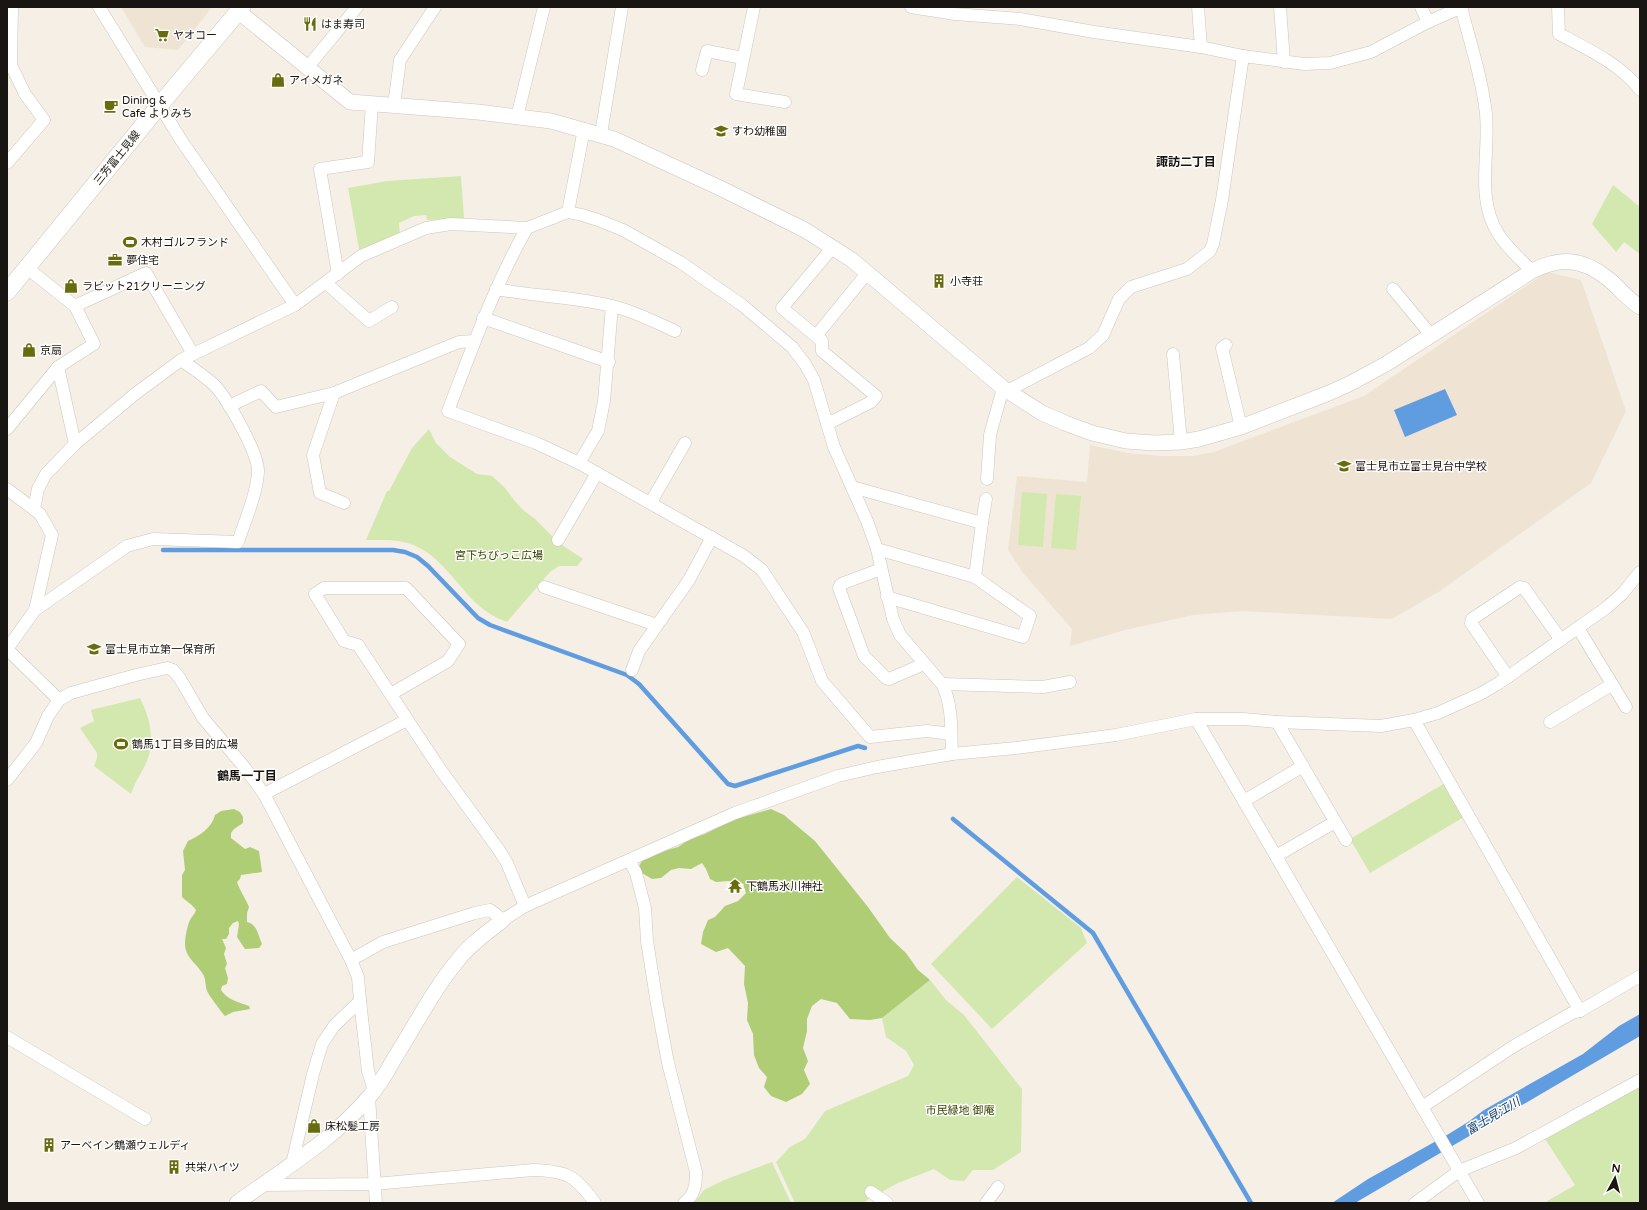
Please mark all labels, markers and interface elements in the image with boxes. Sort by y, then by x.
restaurant icon: はま寿司 [302,16,318,32]
place label: はま寿司 [321,18,365,31]
supermarket icon: ヤオコー [154,27,170,43]
place label: ヤオコー [173,29,217,42]
shop icon: アイメガネ [270,72,286,88]
place label: アイメガネ [289,74,343,87]
place label: Dining & Cafe よりみち [122,94,192,120]
cafe icon: Dining & Cafe よりみち [103,98,119,114]
school or university icon: すわ幼稚園 [713,123,729,139]
place label: すわ幼稚園 [732,125,787,138]
street label: 三芳富士見線 [91,128,143,188]
district label: 諏訪二丁目 [1156,155,1216,169]
sports icon: 木村ゴルフランド [122,234,138,250]
place label: 木村ゴルフランド [141,236,229,249]
office icon: 夢住宅 [107,252,123,268]
place label: 夢住宅 [126,254,159,267]
building icon: 小寺荘 [931,273,947,289]
place label: 小寺荘 [950,275,983,288]
shop icon: ラビット21クリーニング [63,278,79,294]
place label: ラビット21クリーニング [82,280,206,293]
shop icon: 京扇 [21,342,37,358]
place label: 京扇 [40,344,62,357]
school or university icon: 富士見市立富士見台中学校 [1336,458,1352,474]
place label: 富士見市立富士見台中学校 [1355,460,1487,473]
park label: 宮下ちびっこ広場 [455,549,543,562]
school or university icon: 富士見市立第一保育所 [86,641,102,657]
place label: 富士見市立第一保育所 [105,643,216,656]
sports icon: 鶴馬1丁目多目的広場 [113,736,129,752]
place label: 鶴馬1丁目多目的広場 [132,738,238,751]
district label: 鶴馬一丁目 [217,769,277,783]
temple icon: 下鶴馬氷川神社 [727,878,743,894]
place label: 下鶴馬氷川神社 [746,880,823,893]
water label: 富士見江川 [1464,1094,1524,1137]
park label: 市民緑地 御庵 [926,1104,994,1117]
shop icon: 床松髪工房 [306,1118,322,1134]
place label: 床松髪工房 [325,1120,380,1133]
building icon: アーベイン鶴瀬ウェルディ [41,1137,57,1153]
place label: アーベイン鶴瀬ウェルディ [60,1139,191,1152]
north arrow [1595,1158,1635,1198]
building icon: 共栄ハイツ [166,1159,182,1175]
place label: 共栄ハイツ [185,1161,240,1174]
text: N [1611,1162,1621,1176]

